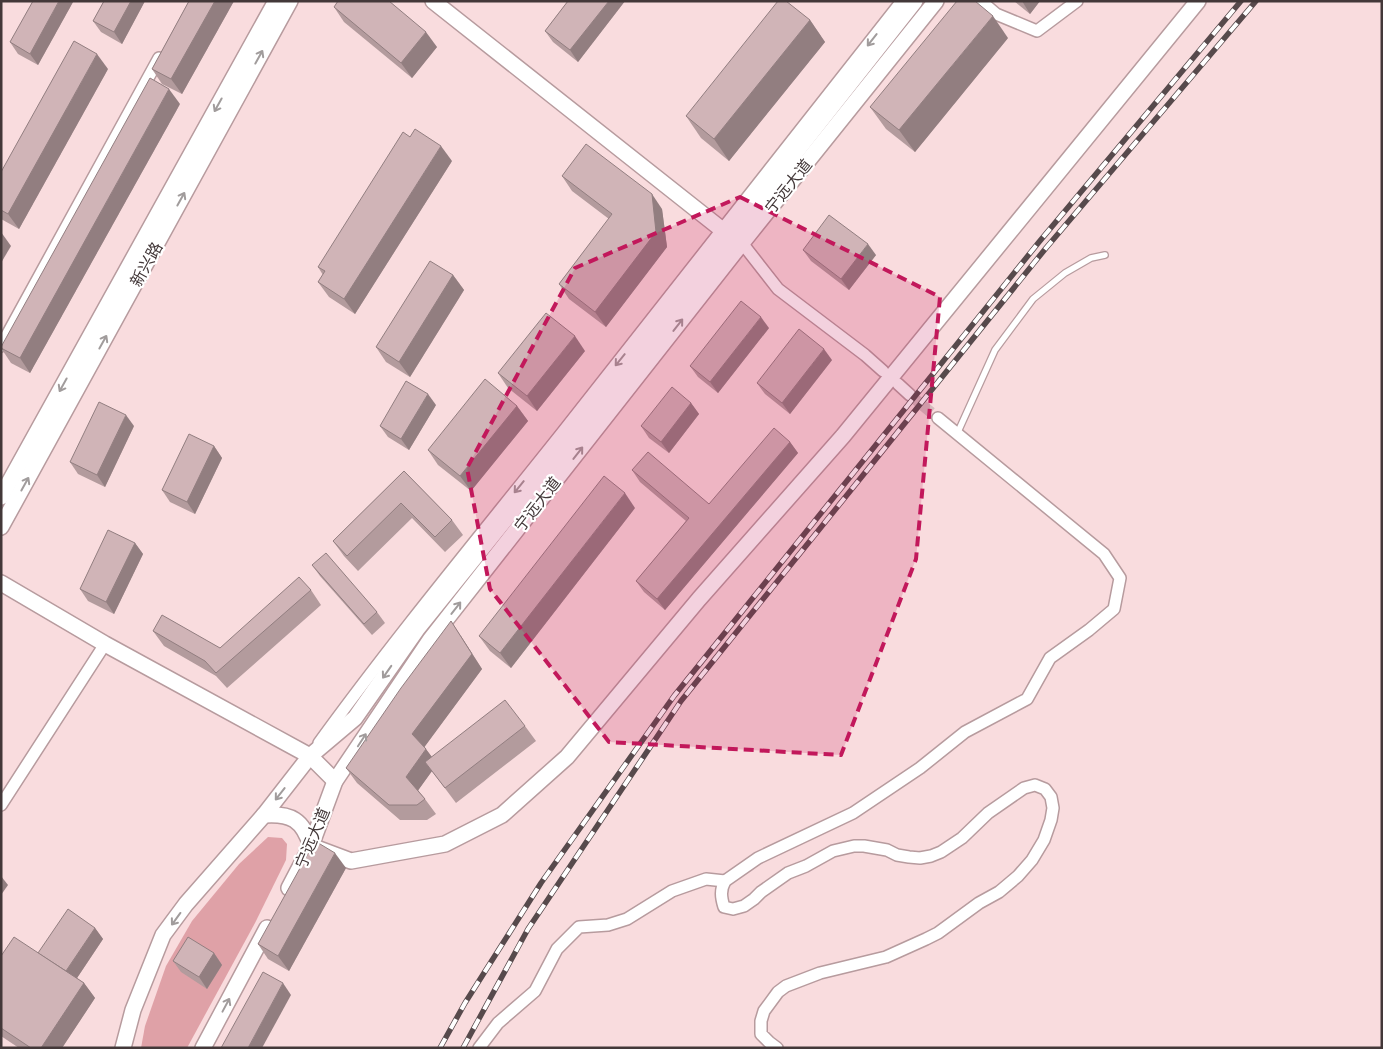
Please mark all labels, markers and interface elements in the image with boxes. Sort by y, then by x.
one-way arrow [866,33,877,46]
one-way arrow [255,50,265,65]
one-way arrow [213,97,223,112]
street label: 宁远大道 [760,155,816,217]
one-way arrow [176,192,186,207]
street label: 新兴路 [126,238,166,290]
one-way arrow [673,319,684,332]
one-way arrow [99,335,108,350]
one-way arrow [614,353,625,366]
one-way arrow [58,377,67,392]
one-way arrow [573,447,584,460]
street label: 宁远大道 [509,473,565,535]
one-way arrow [20,477,30,492]
one-way arrow [513,480,524,493]
one-way arrow [450,601,461,614]
one-way arrow [382,665,392,679]
one-way arrow [357,734,367,748]
one-way arrow [275,788,286,801]
street label: 宁远大道 [290,805,334,871]
one-way arrow [170,912,181,925]
one-way arrow [222,998,231,1013]

